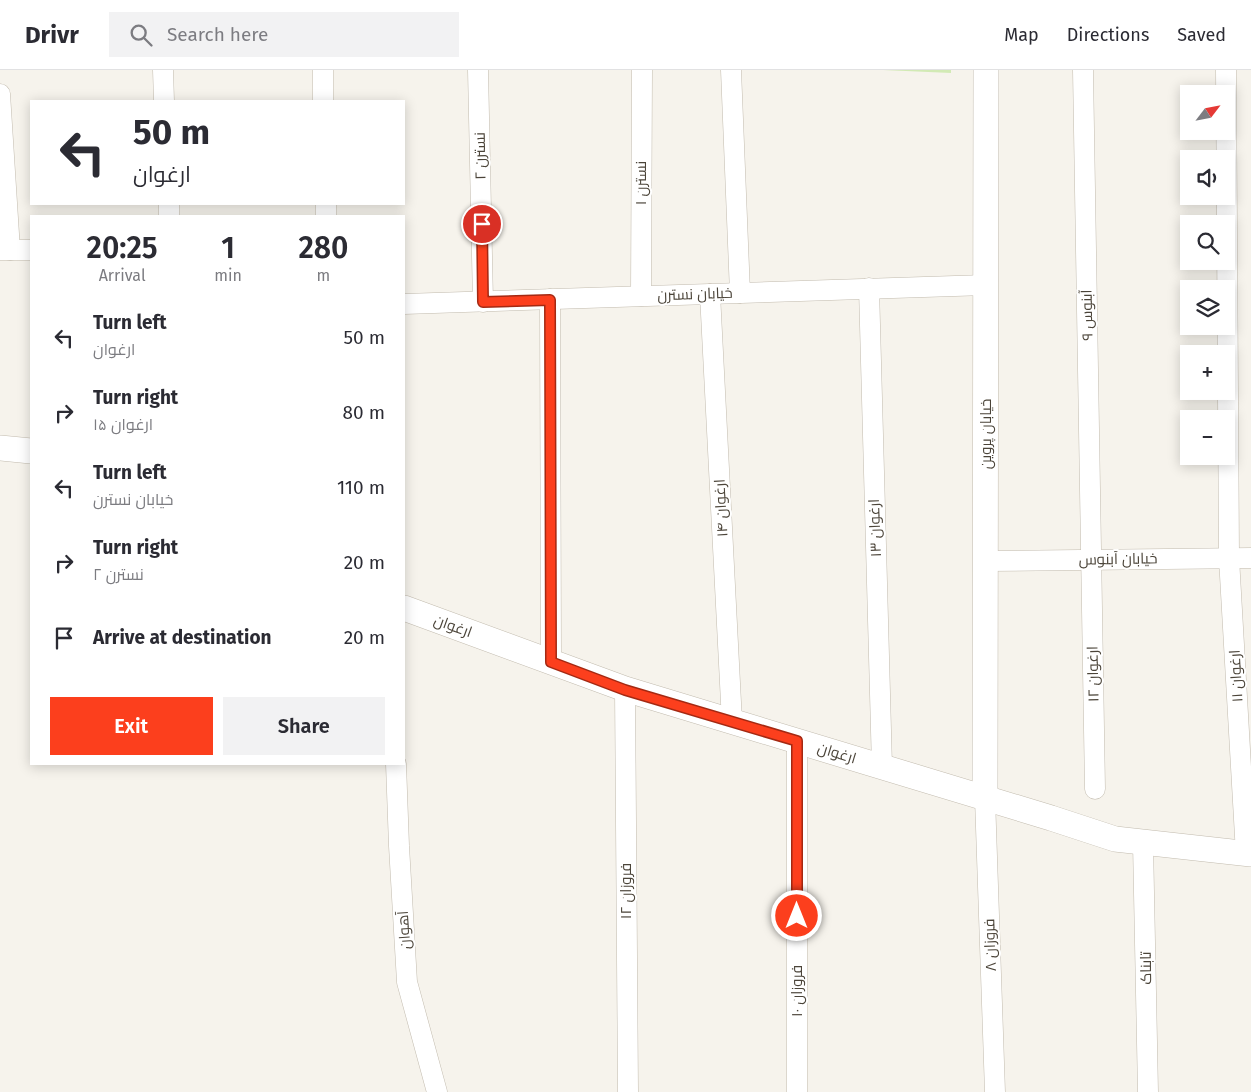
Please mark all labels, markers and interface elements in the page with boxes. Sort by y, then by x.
search box [109,12,459,57]
text: Drivr [25,21,79,49]
icon: search [127,21,155,49]
text: Search here [167,23,268,46]
text: Map [1004,24,1039,46]
text: Directions [1067,24,1149,46]
text: Saved [1177,24,1226,46]
north arrow [1180,85,1235,140]
map controls [1180,85,1235,465]
text: 50 m [133,111,210,153]
icon: left [50,120,115,185]
street label: نسترن ۲ [471,132,490,180]
button: sound [1180,150,1235,205]
text: ارغوان [133,161,191,188]
street label: نسترن ۱ [632,161,651,205]
pin [461,203,503,245]
icon: arrive [468,210,496,238]
button: search [1180,215,1235,270]
text: 20:25 [87,230,158,266]
text: 1 [221,230,235,266]
text: 280 [298,230,348,266]
text: Arrival [99,266,146,285]
text: min [214,266,242,285]
text: m [317,266,330,285]
button: layers [1180,280,1235,335]
street label: خیابان نسترن [657,284,733,305]
street label: آبنوس ۹ [1078,289,1097,341]
text: Turn left [93,311,167,334]
icon: left [50,324,78,352]
text: 50 m [344,326,385,349]
text: ارغوان [93,340,135,359]
button: + [1180,345,1235,400]
text: Turn right [93,386,178,409]
icon: right [50,399,78,427]
street label: خیابان پروین [977,399,996,469]
text: 80 m [343,401,385,424]
button: − [1180,410,1235,465]
text: ارغوان ۱۵ [93,415,153,434]
text: Turn left [93,461,167,484]
icon: left [50,474,78,502]
text: 110 m [337,476,385,499]
street label: ارغوان ۱۴ [710,478,733,538]
text: خیابان نسترن [93,490,173,509]
street label: ارغوان ۱۳ [865,499,886,557]
text: Turn right [93,536,178,559]
icon: right [50,549,78,577]
street label: خیابان آبنوس [1078,549,1158,570]
text: 20 m [344,551,385,574]
text: نسترن ۲ [93,565,144,584]
street label: ارغوان [431,611,475,642]
icon: arrive [50,624,78,652]
text: Arrive at destination [93,626,272,649]
text: 20 m [344,626,385,649]
street label: ارغوان ۱۲ [1084,646,1103,702]
street label: ارغوان ۱۱ [1226,649,1247,703]
button: Exit [50,697,213,755]
button: Share [223,697,385,755]
street label: ارغوان [815,739,859,768]
street label: فروزان ۱۲ [617,863,636,919]
position arrow [770,889,822,941]
street label: آهوان [394,910,415,950]
street label: فروزان ۸ [980,918,1001,972]
street label: تابناک [1137,951,1155,985]
street label: فروزان ۱۰ [788,965,807,1017]

